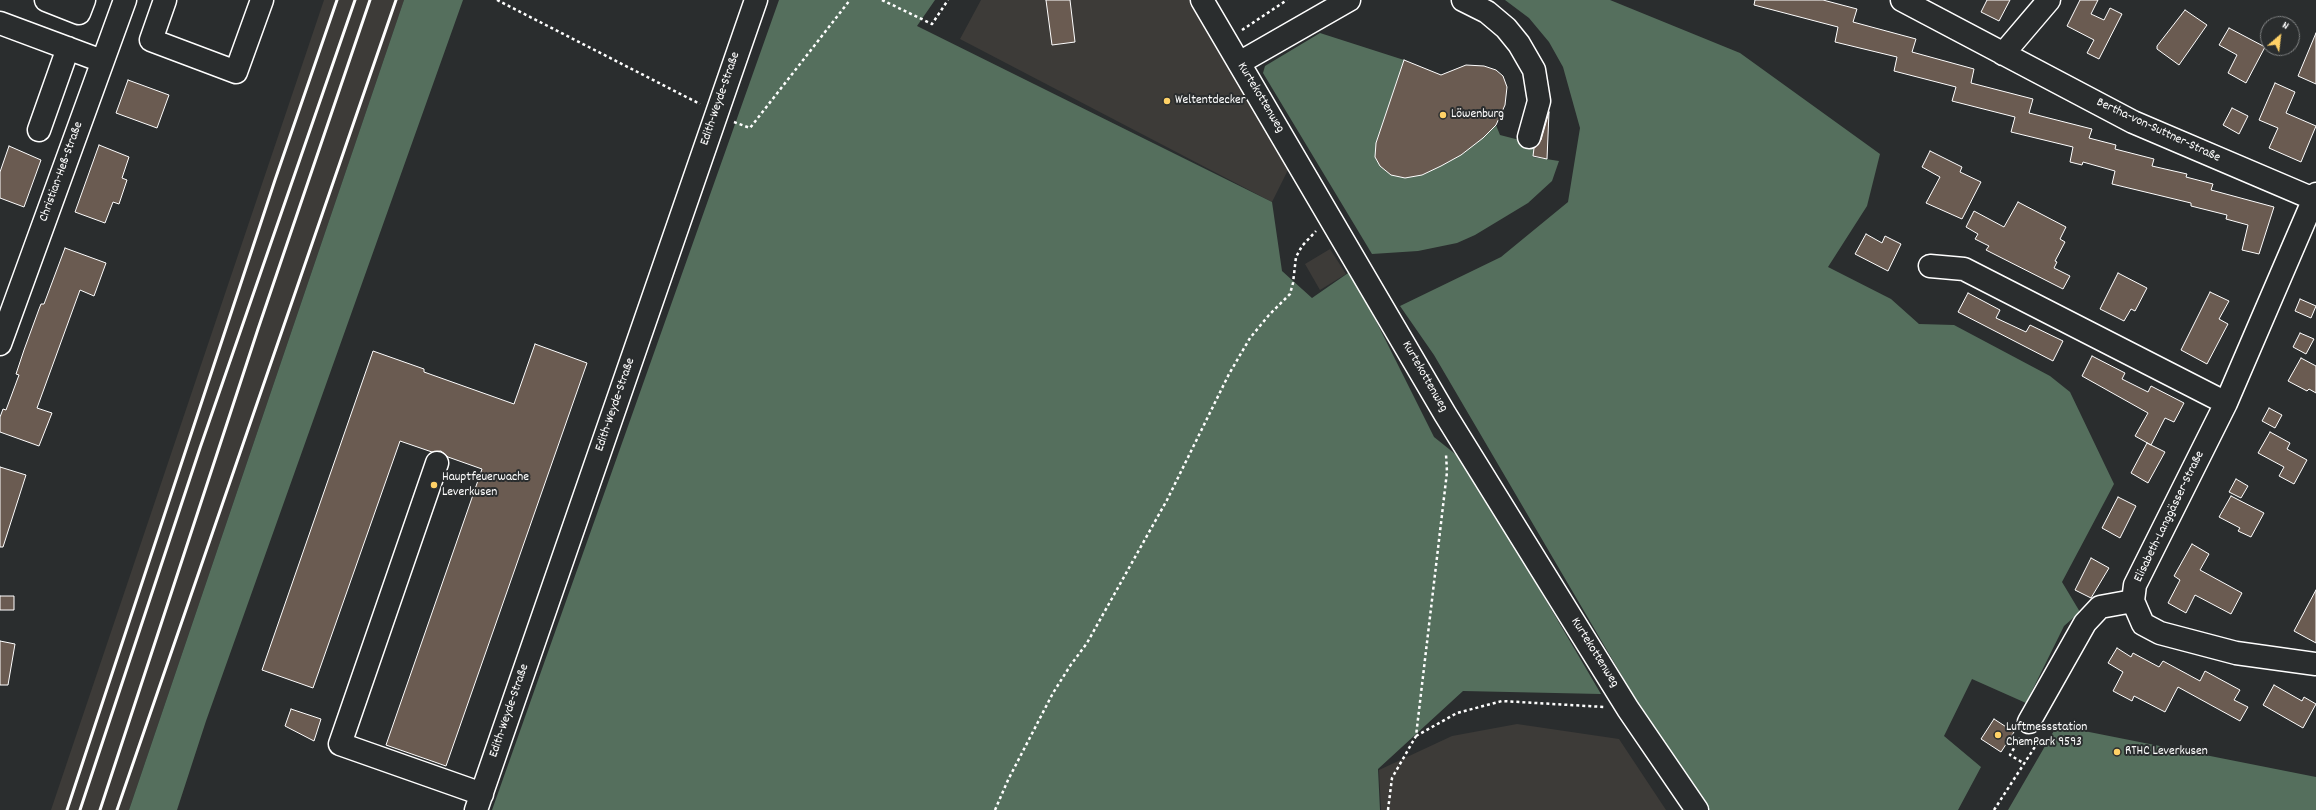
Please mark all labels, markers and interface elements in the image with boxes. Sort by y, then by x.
north arrow [2260,16,2300,56]
text: N [2279,18,2291,35]
street label: Edith-Weyde-Straße [698,50,744,148]
street label: Kurtekottenweg [1233,60,1287,136]
place label: Weltentdecker [1175,93,1246,109]
street label: Bertha-von-Suttner-Straße [2094,95,2222,167]
marker: Weltentdecker [1162,96,1172,106]
place label: Löwenburg [1451,107,1504,123]
marker: Löwenburg [1438,110,1448,120]
street label: Christian-Heß-Straße [37,120,87,224]
street label: Kurtekottenweg [1397,339,1451,415]
street label: Edith-Weyde-Straße [593,356,639,454]
street label: Elisabeth-Langgässer-Straße [2131,449,2209,585]
place label: Hauptfeuerwache Leverkusen [442,470,529,501]
marker: Hauptfeuerwache Leverkusen [429,480,439,490]
street label: Kurtekottenweg [1566,615,1622,691]
street label: Edith-Weyde-Straße [487,662,533,760]
place label: Luftmessstation ChemPark 9593 [2006,720,2087,751]
marker: Luftmessstation ChemPark 9593 [1993,730,2003,740]
place label: RTHC Leverkusen [2125,744,2208,760]
marker: RTHC Leverkusen [2112,747,2122,757]

